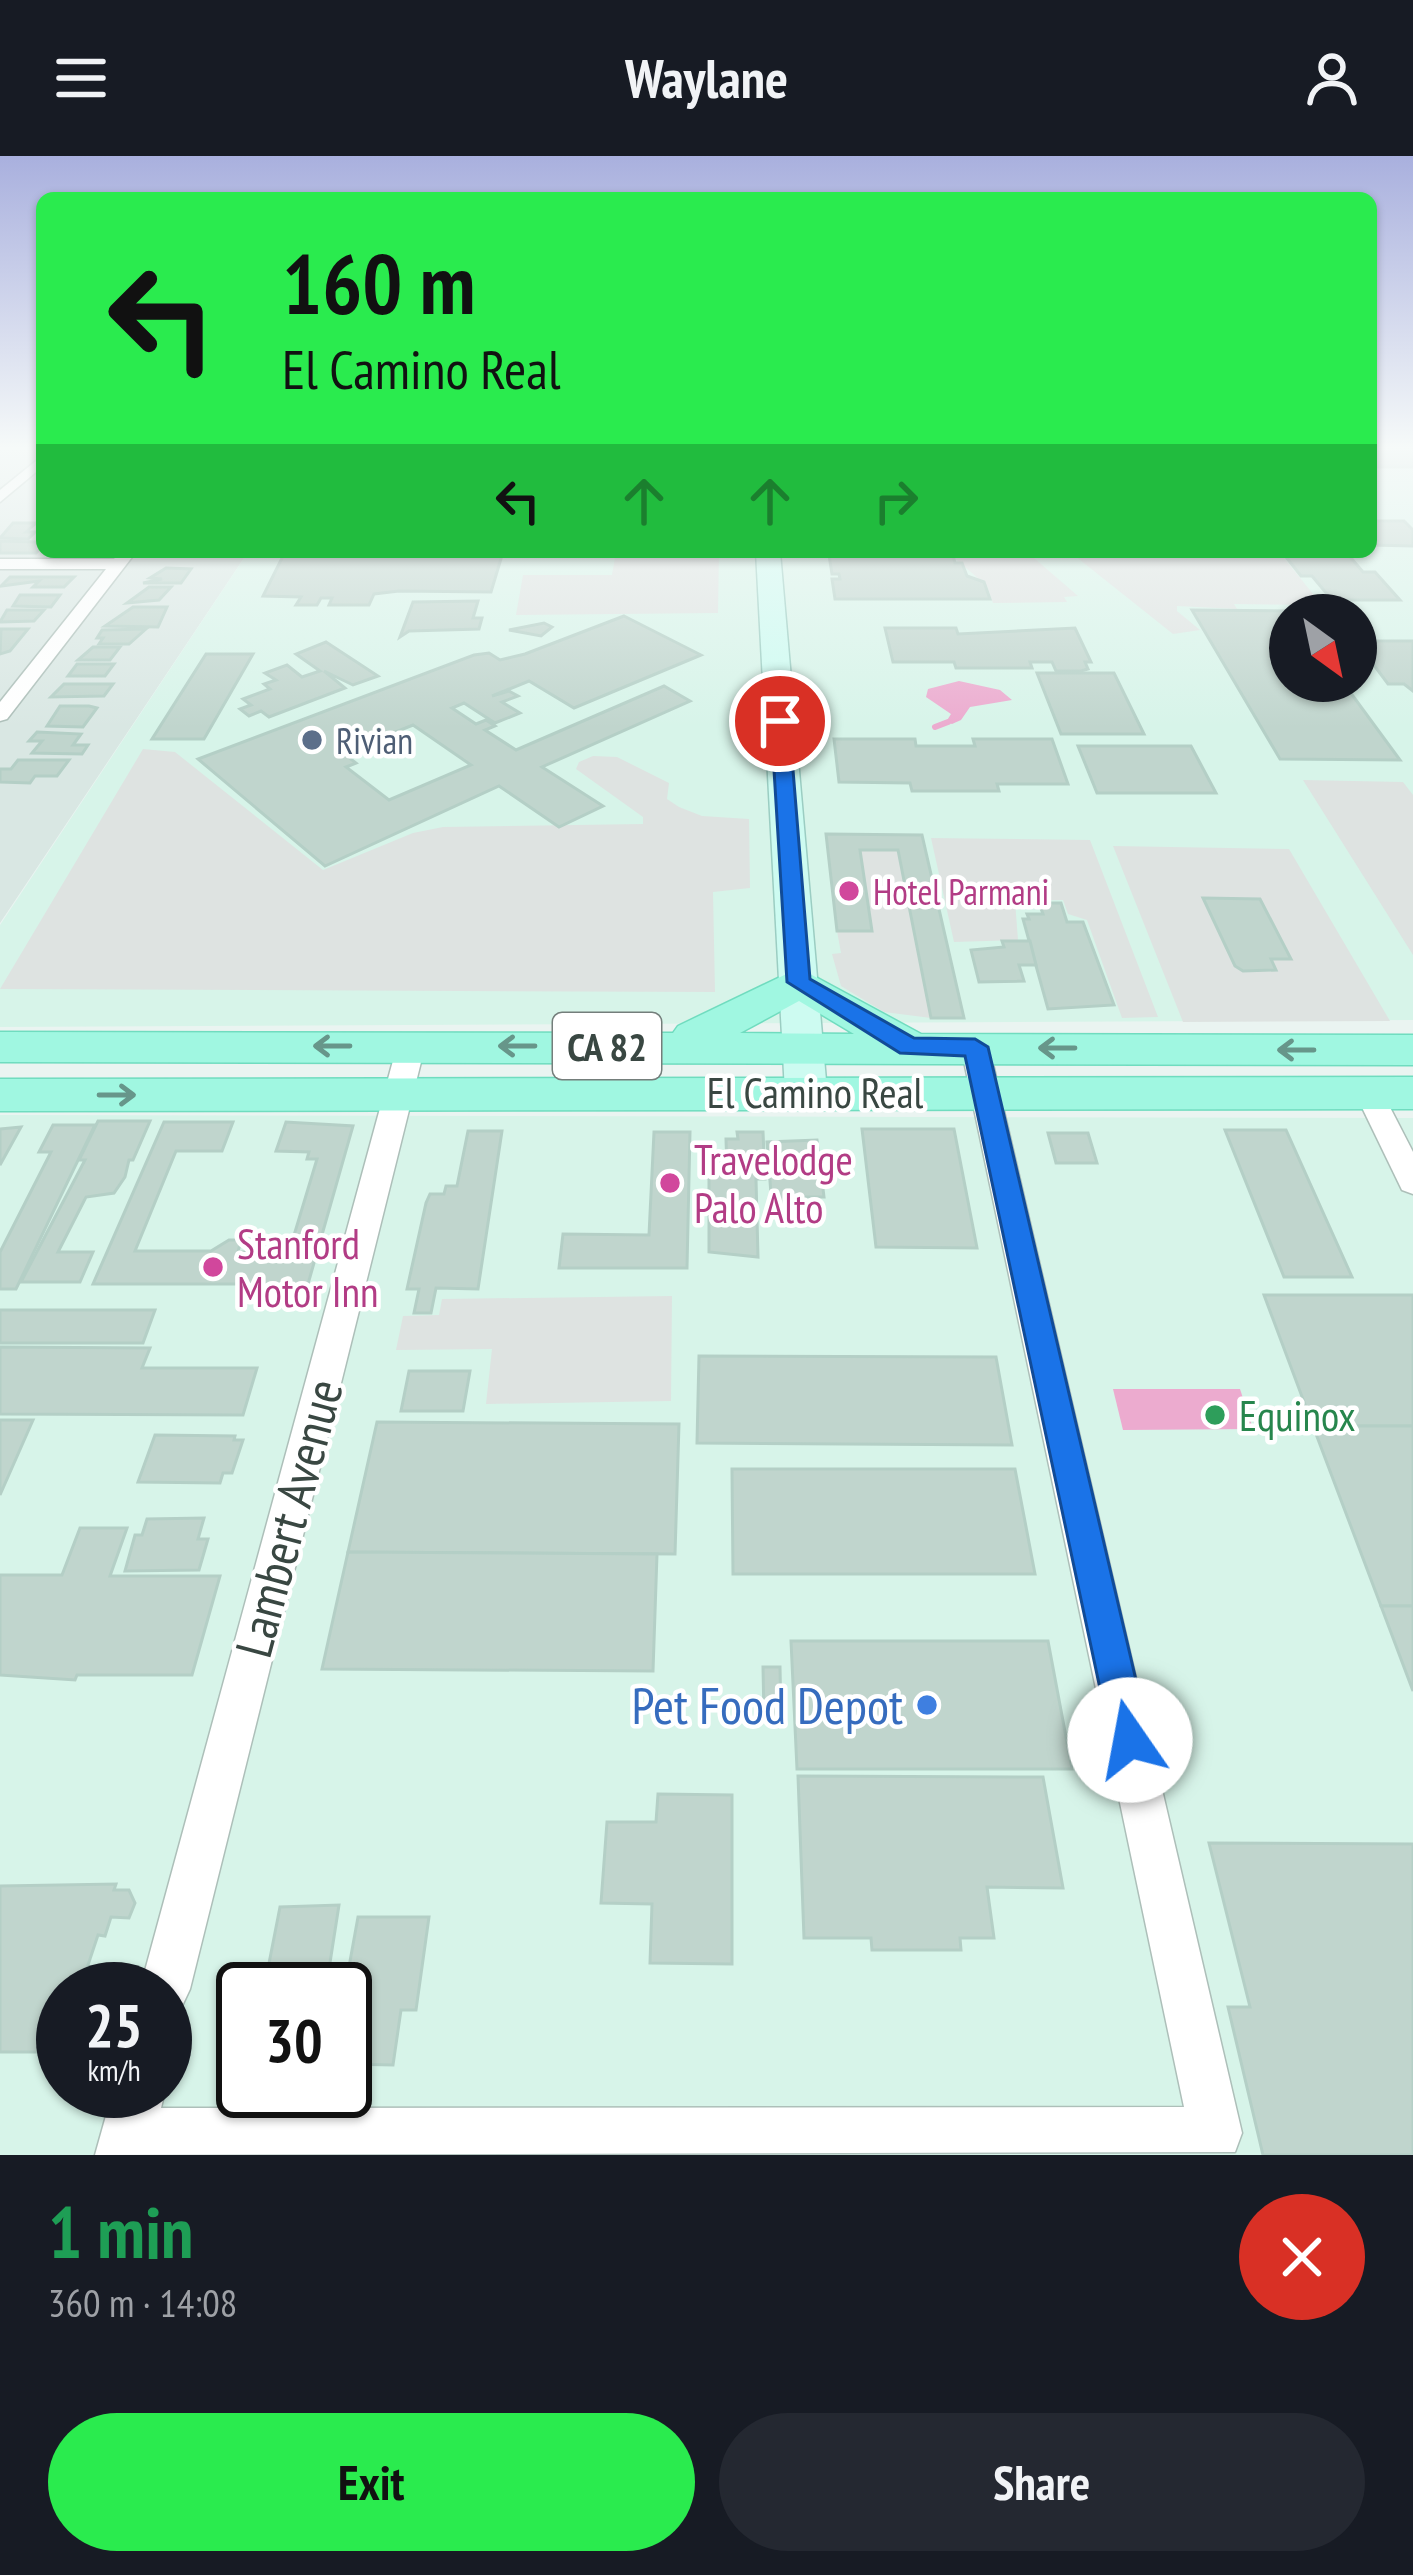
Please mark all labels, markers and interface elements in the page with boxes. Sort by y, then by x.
text: Waylane [625,43,788,113]
icon: menu [48,45,114,111]
icon: person [1299,45,1365,111]
text: 160 m [282,228,475,337]
icon: left [84,240,240,396]
text: El Camino Real [282,334,560,404]
icon: left [485,468,551,534]
icon: ahead [611,468,677,534]
icon: ahead [737,468,803,534]
icon: right [863,468,929,534]
north arrow [1269,594,1377,702]
map controls [1269,594,1377,702]
pin [729,670,831,772]
icon: arrive [747,688,813,754]
place label: Rivian [336,717,413,764]
marker: Rivian [299,727,325,753]
place label: Hotel Parmani [873,868,1049,915]
marker: Hotel Parmani [836,878,862,904]
road number: CA 82 [553,1013,661,1079]
one-way arrow [313,1035,352,1057]
one-way arrow [498,1035,537,1057]
one-way arrow [1038,1037,1077,1059]
one-way arrow [1277,1038,1316,1061]
street label: El Camino Real [707,1065,924,1120]
one-way arrow [97,1084,136,1106]
place label: Travelodge Palo Alto [694,1132,853,1235]
marker: Travelodge Palo Alto [657,1170,683,1196]
place label: Stanford Motor Inn [237,1216,378,1319]
marker: Stanford Motor Inn [200,1254,226,1280]
street label: Lambert Avenue [219,1372,357,1664]
place label: Equinox [1239,1388,1356,1443]
marker: Equinox [1202,1402,1228,1428]
place label: Pet Food Depot [631,1672,903,1738]
position arrow [1067,1677,1193,1803]
marker: Pet Food Depot [914,1692,940,1718]
speed limit sign: 30 [216,1962,372,2118]
text: 25 [85,1986,143,2064]
text: km/h [87,2050,141,2089]
text: 1 min [48,2185,193,2278]
button: close [1239,2194,1365,2320]
text: 360 m · 14:08 [48,2277,237,2328]
button: Exit [48,2413,695,2551]
button: Share [719,2413,1365,2551]

